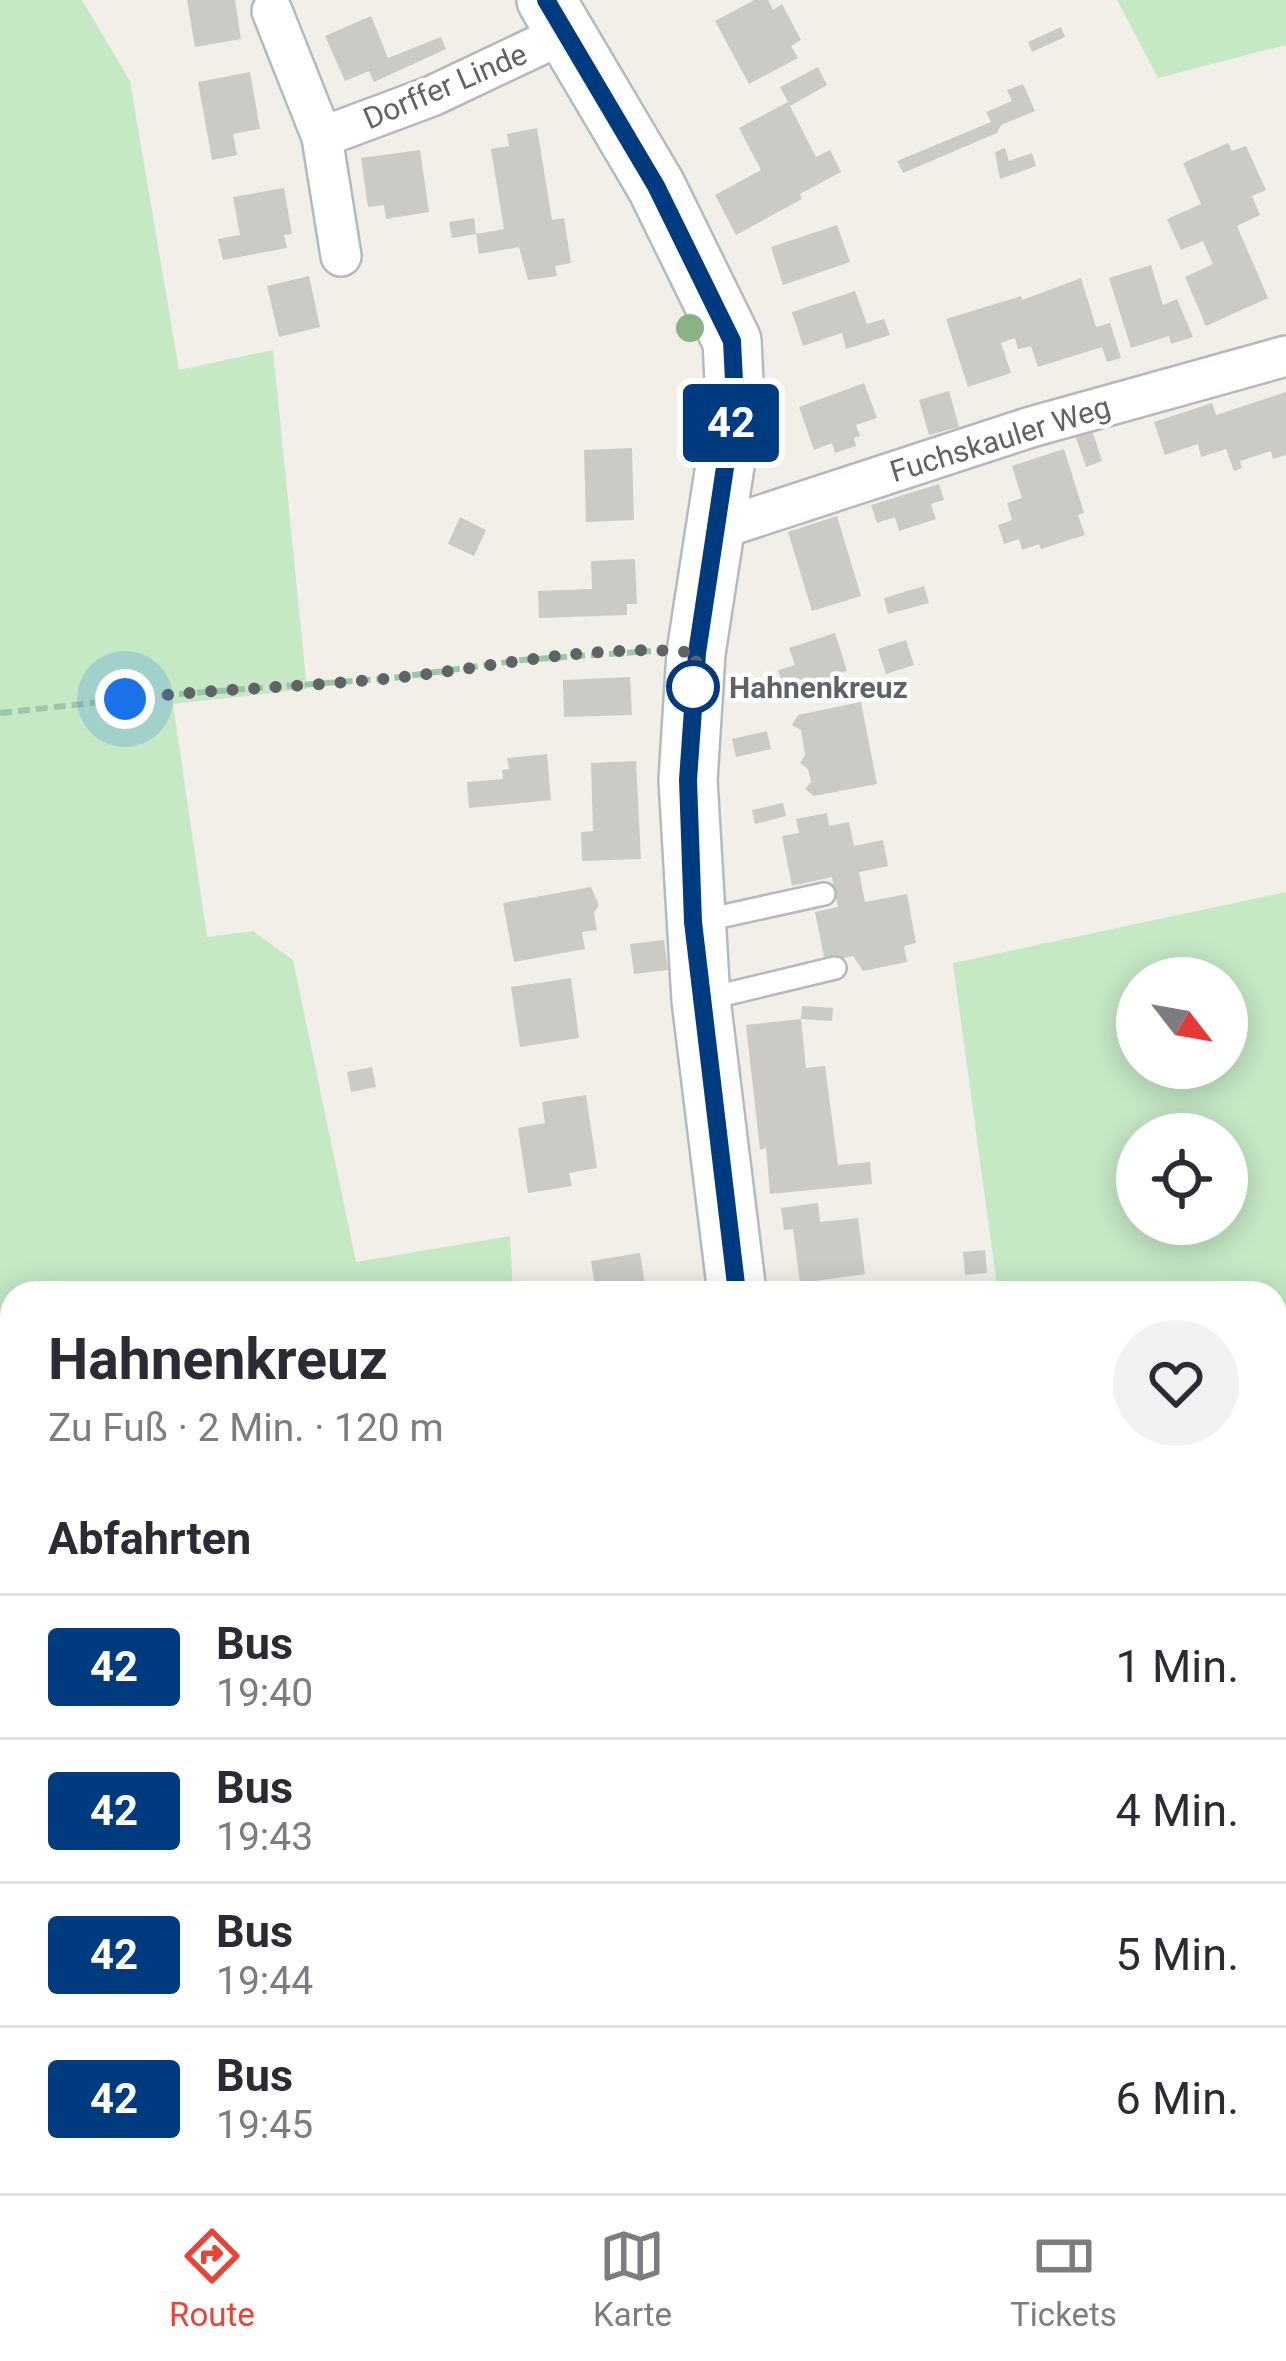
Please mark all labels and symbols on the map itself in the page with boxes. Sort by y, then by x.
street label: Dorffer Linde [358,36,532,136]
line badge: 42 [677,384,785,462]
street label: Fuchskauler Weg [886,389,1114,489]
marker: Hahnenkreuz [668,662,718,712]
your location [95,669,155,729]
place label: Hahnenkreuz [729,670,908,705]
north arrow [1116,957,1248,1089]

